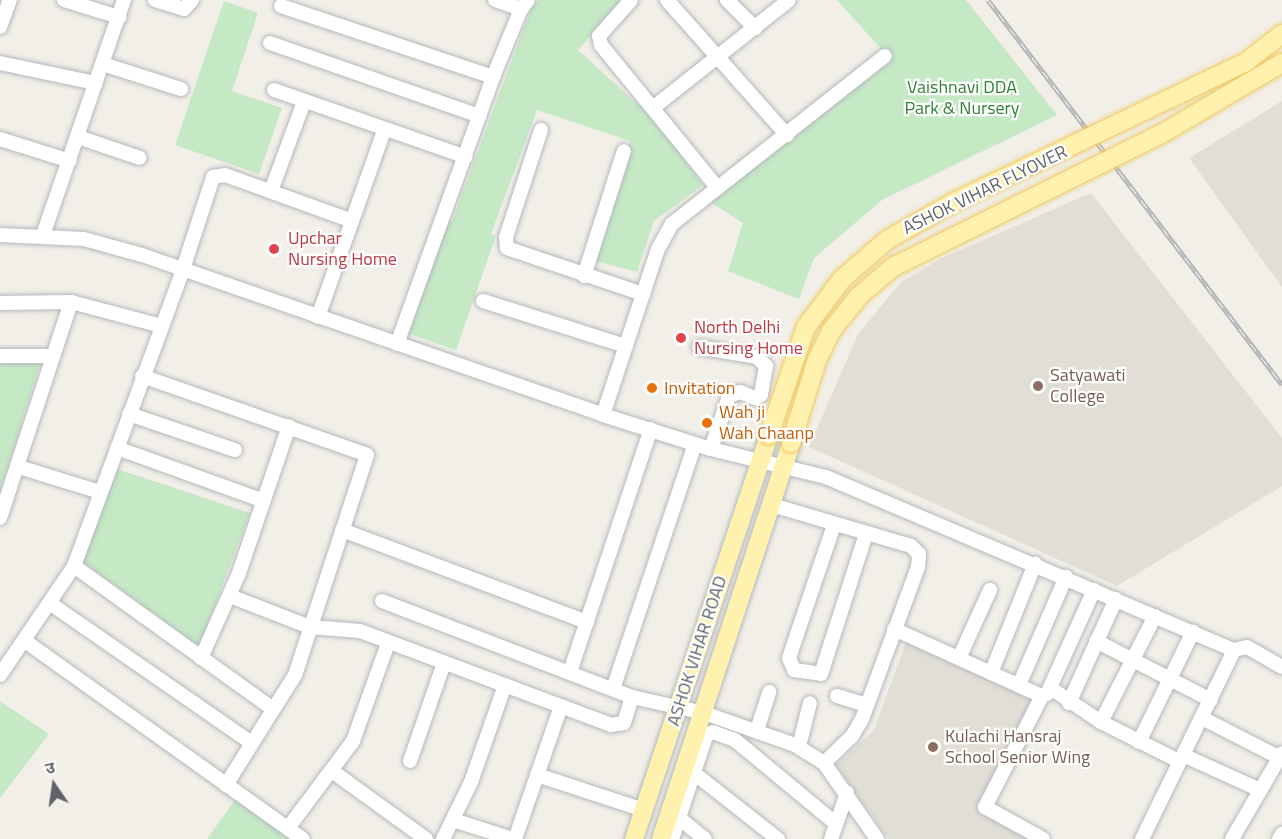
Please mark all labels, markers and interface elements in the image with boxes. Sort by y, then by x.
park label: Vaishnavi DDA Park & Nursery [904,77,1020,119]
street label: ASHOK VIHAR FLYOVER [899,141,1071,239]
place label: Upchar Nursing Home [288,228,397,270]
marker: Upchar Nursing Home [265,240,283,258]
place label: North Delhi Nursing Home [694,317,803,360]
marker: North Delhi Nursing Home [672,329,690,347]
place label: Satyawati College [1050,365,1126,407]
place label: Invitation [664,377,735,399]
marker: Satyawati College [1031,379,1045,393]
marker: Invitation [645,381,659,395]
place label: Wah ji Wah Chaanp [719,402,814,444]
marker: Wah ji Wah Chaanp [700,416,714,430]
street label: ASHOK VIHAR ROAD [663,573,731,729]
place label: Kulachi Hansraj School Senior Wing [945,726,1090,768]
marker: Kulachi Hansraj School Senior Wing [926,740,940,754]
north arrow [24,755,84,815]
text: उ [43,755,57,780]

